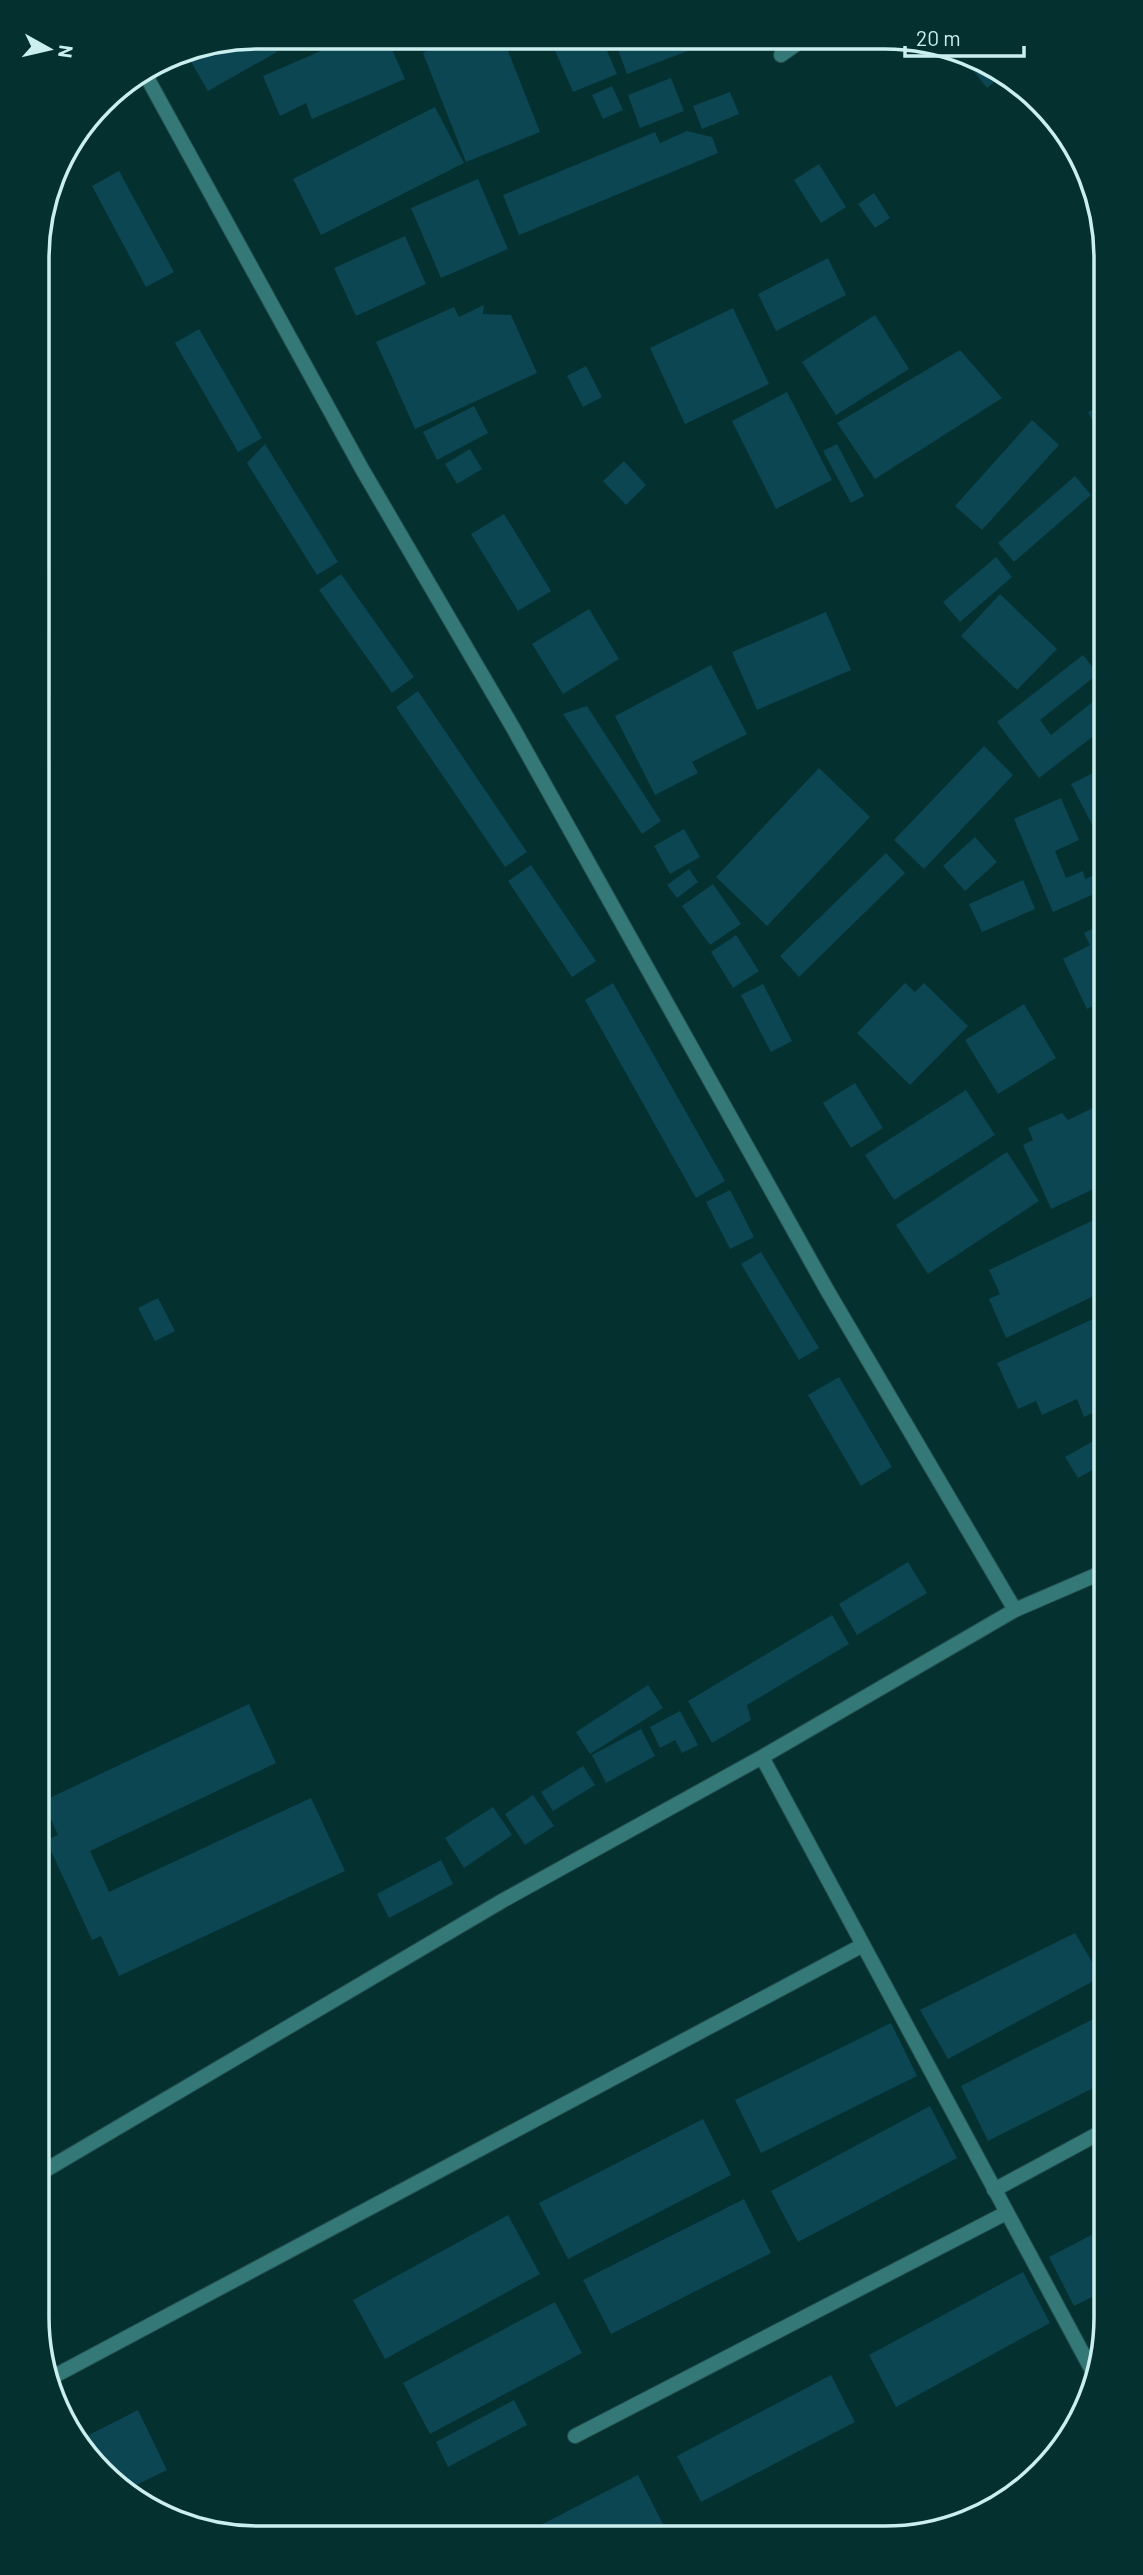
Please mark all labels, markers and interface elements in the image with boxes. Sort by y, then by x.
north arrow [14,14,84,84]
scale bar [905,14,1024,58]
text: 20 m [916,25,961,50]
text: N [54,44,79,59]

